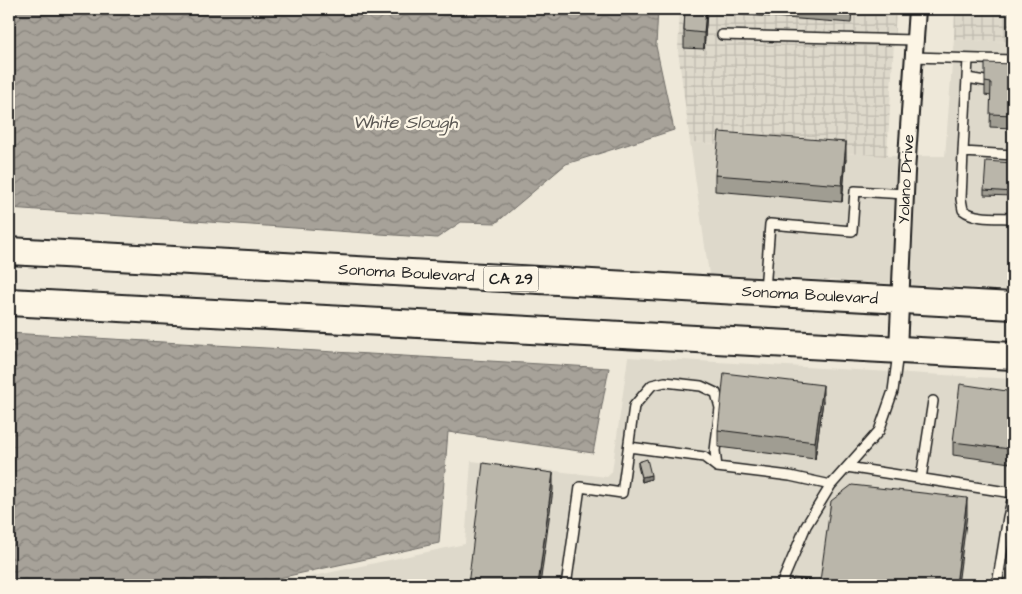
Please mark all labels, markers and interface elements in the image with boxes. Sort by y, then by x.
water label: White Slough [353,110,458,136]
street label: Yolano Drive [893,133,920,225]
street label: Sonoma Boulevard [338,258,475,287]
road number: CA 29 [484,266,538,292]
street label: Sonoma Boulevard [741,280,879,310]

